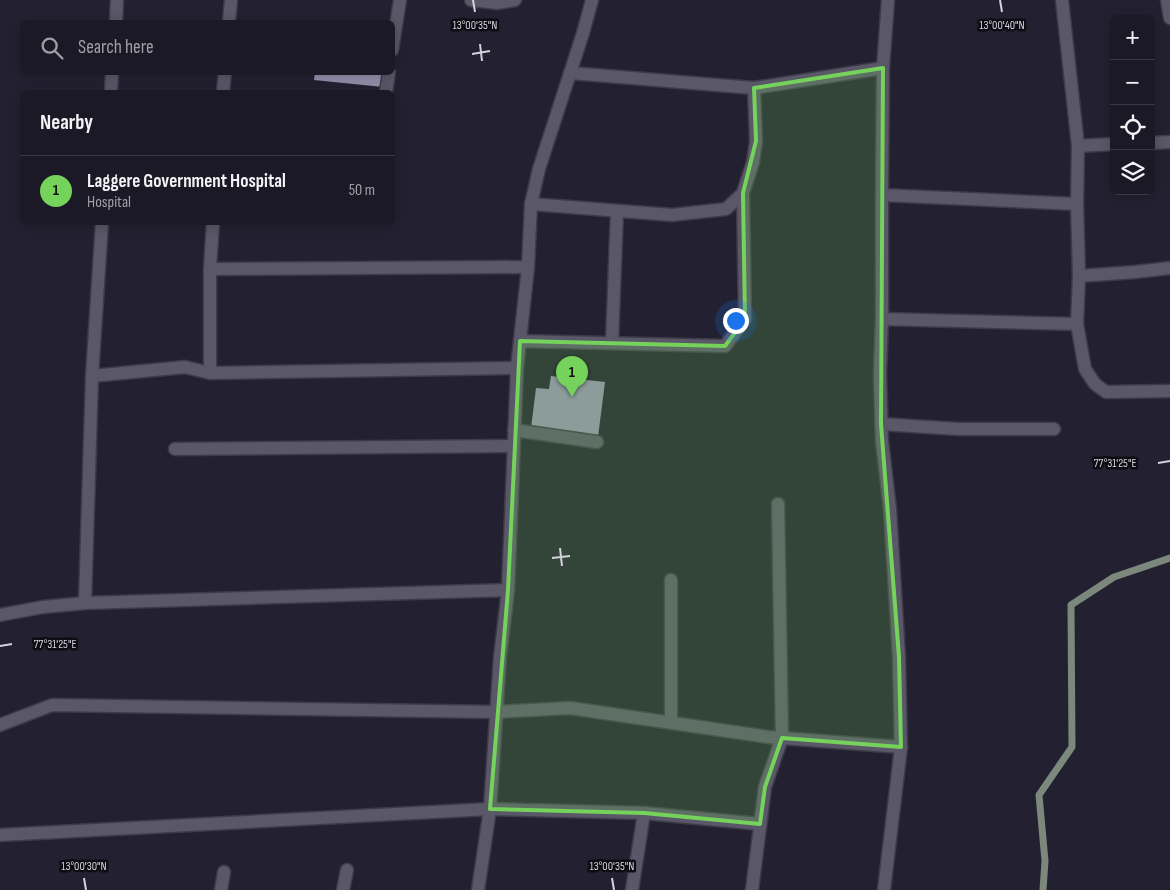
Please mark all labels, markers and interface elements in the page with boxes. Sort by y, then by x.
map controls [1110,15,1155,195]
button: + [1110,15,1155,60]
text: 13°00'35"N [453,18,497,33]
text: 13°00'40"N [979,18,1025,33]
search box [20,20,395,75]
icon: search [38,34,66,62]
text: Search here [78,36,154,59]
button: − [1110,60,1155,105]
button: locate [1110,105,1155,150]
text: Nearby [40,110,93,135]
button: layers [1110,150,1155,195]
text: Laggere Government Hospital [87,170,286,193]
text: 1 [53,181,59,200]
text: 50 m [349,181,375,200]
text: Hospital [87,193,131,212]
your location [723,308,749,334]
pin: 1 [556,356,588,397]
text: 77°31'25"E [1094,456,1136,471]
text: 77°31'25"E [34,637,76,652]
text: 13°00'30"N [61,859,107,874]
text: 13°00'35"N [590,859,634,874]

